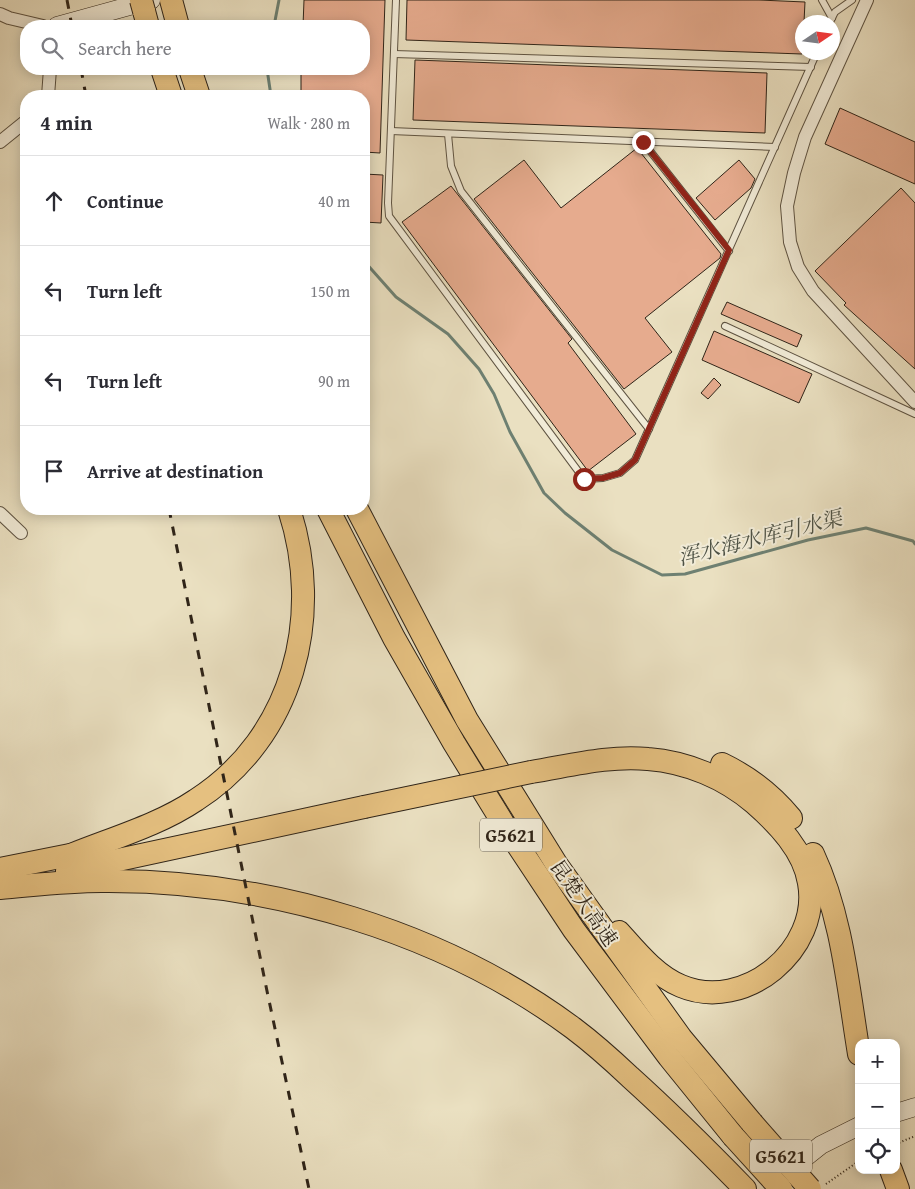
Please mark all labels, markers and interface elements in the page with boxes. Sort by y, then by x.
north arrow [795,15,840,60]
search box [20,20,370,75]
icon: search [38,34,66,62]
text: Search here [78,34,172,62]
text: 4 min [40,107,92,138]
text: Walk · 280 m [267,111,350,135]
route end [632,131,655,154]
icon: ahead [40,187,68,215]
text: Continue [87,187,164,215]
text: 40 m [318,189,350,213]
icon: left [40,277,68,305]
text: Turn left [87,277,162,305]
text: 150 m [310,279,350,303]
icon: left [40,367,68,395]
text: Turn left [87,367,162,395]
text: 90 m [318,369,350,393]
icon: arrive [40,457,68,485]
text: Arrive at destination [87,457,263,485]
route start [573,468,596,491]
water label: 浑水海水库引水渠 [675,501,848,573]
road number: G5621 [480,818,542,852]
street label: 昆楚大高速 [544,853,625,952]
map controls [855,1039,900,1174]
button: + [855,1039,900,1084]
button: − [855,1084,900,1129]
button: locate [855,1129,900,1174]
road number: G5621 [750,1140,812,1172]

